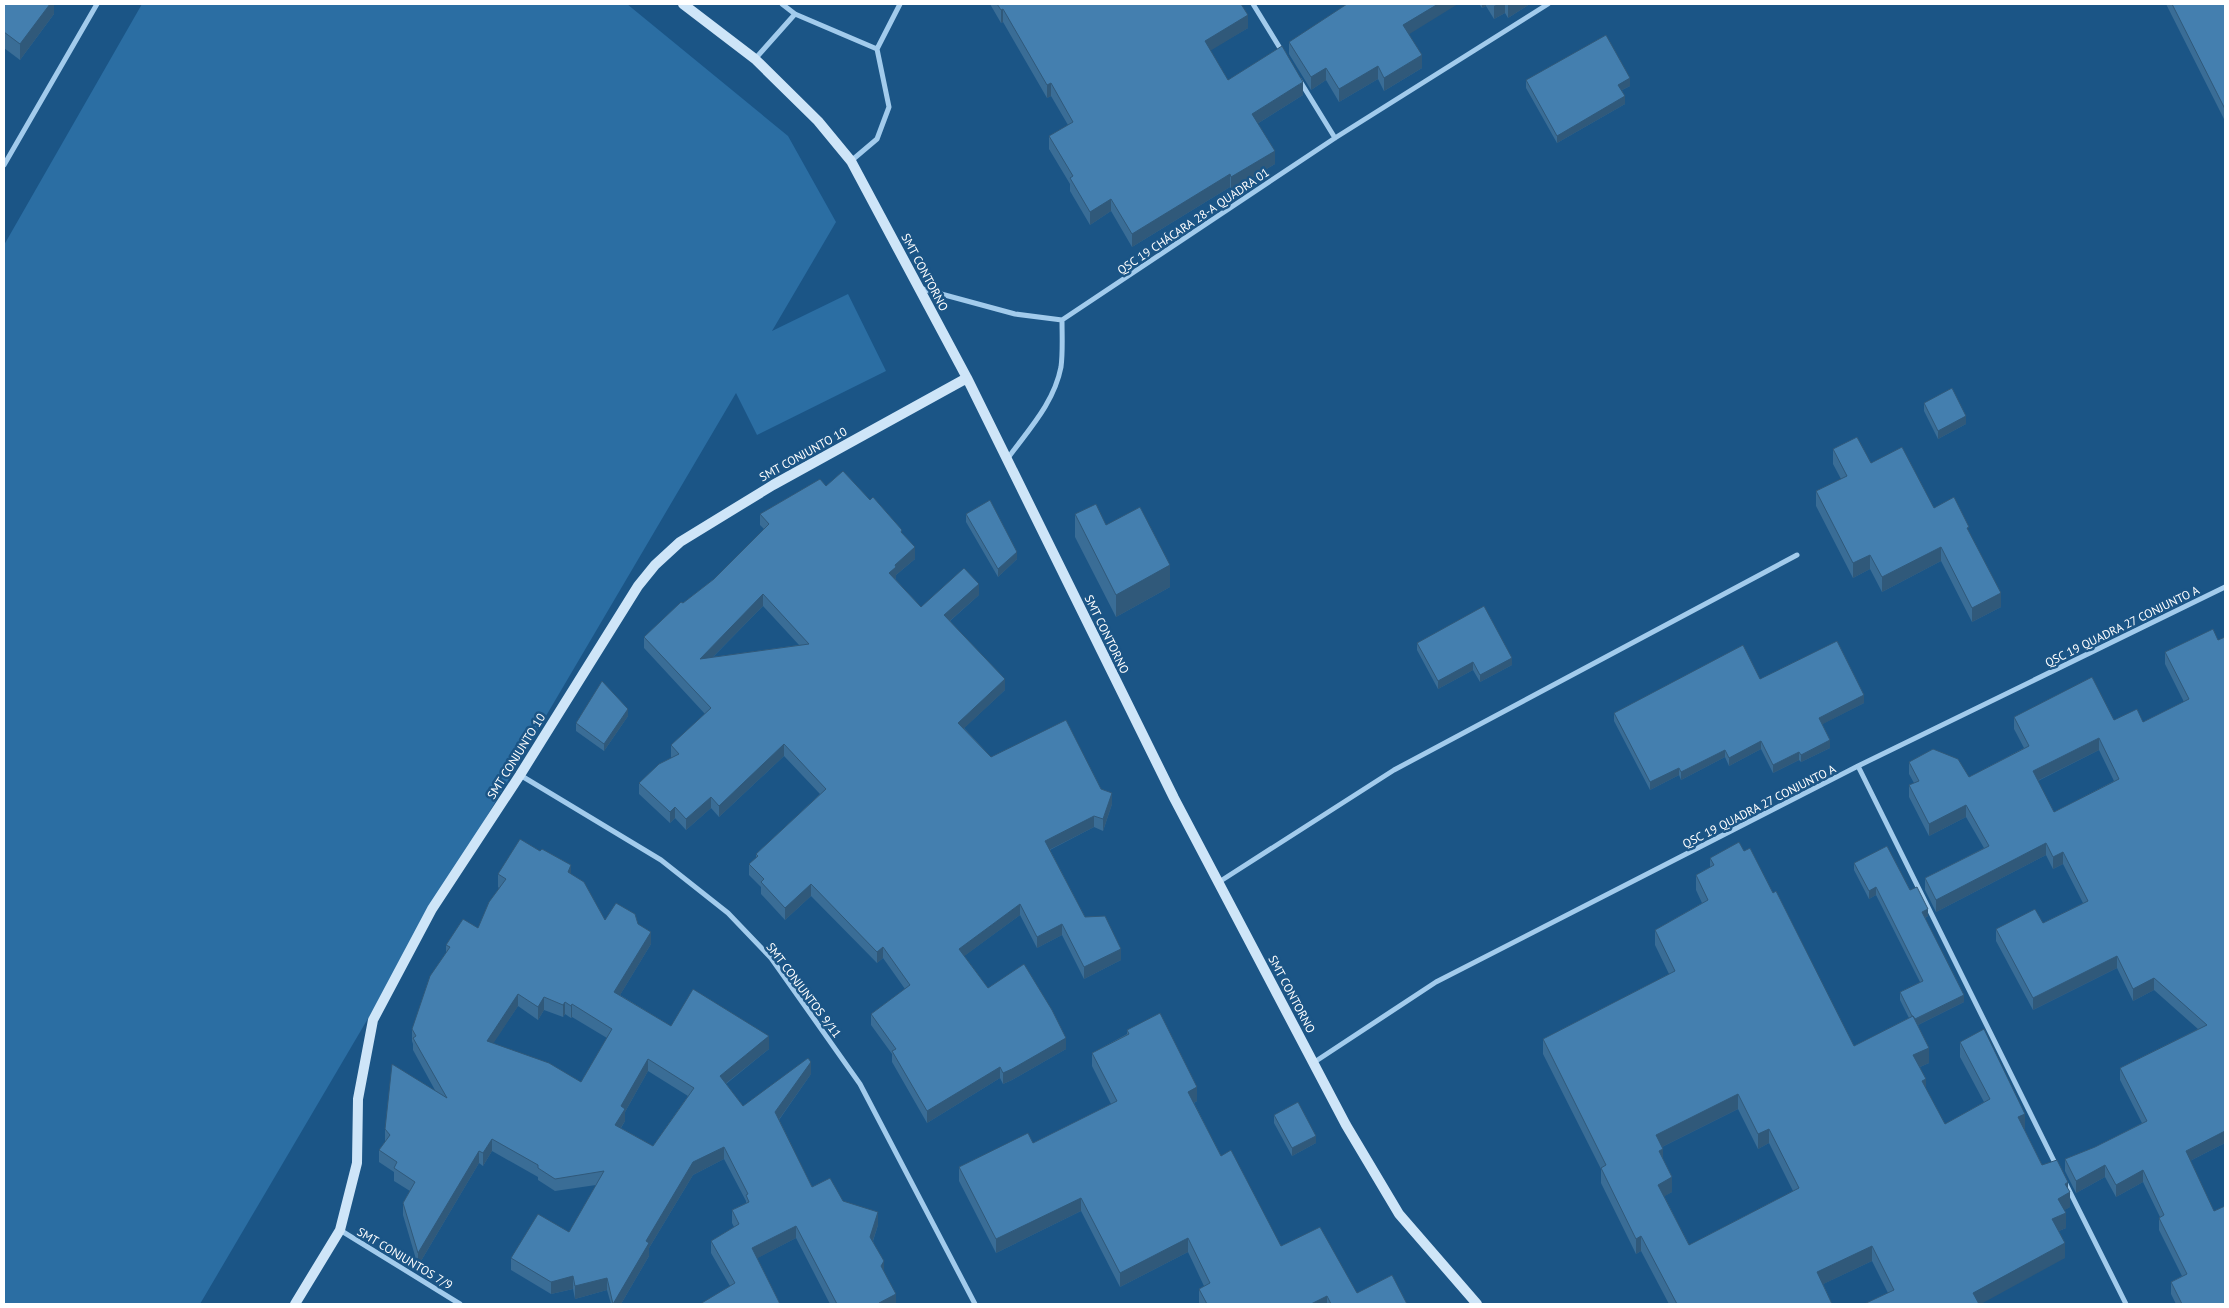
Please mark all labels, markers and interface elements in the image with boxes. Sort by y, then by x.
street label: QSC 19 CHÁCARA 28-A QUADRA 01 [1114,164,1272,278]
street label: SMT CONTORNO [898,231,952,313]
street label: SMT CONJUNTO 10 [756,423,850,484]
street label: QSC 19 QUADRA 27 CONJUNTO A [2042,582,2202,670]
street label: SMT CONTORNO [1081,592,1133,676]
street label: SMT CONJUNTO 10 [484,710,549,802]
street label: QSC 19 QUADRA 27 CONJUNTO A [1680,761,1838,851]
street label: SMT CONJUNTOS 9/11 [763,939,845,1041]
street label: SMT CONTORNO [1265,953,1319,1035]
street label: SMT CONJUNTOS 7/9 [355,1224,455,1292]

